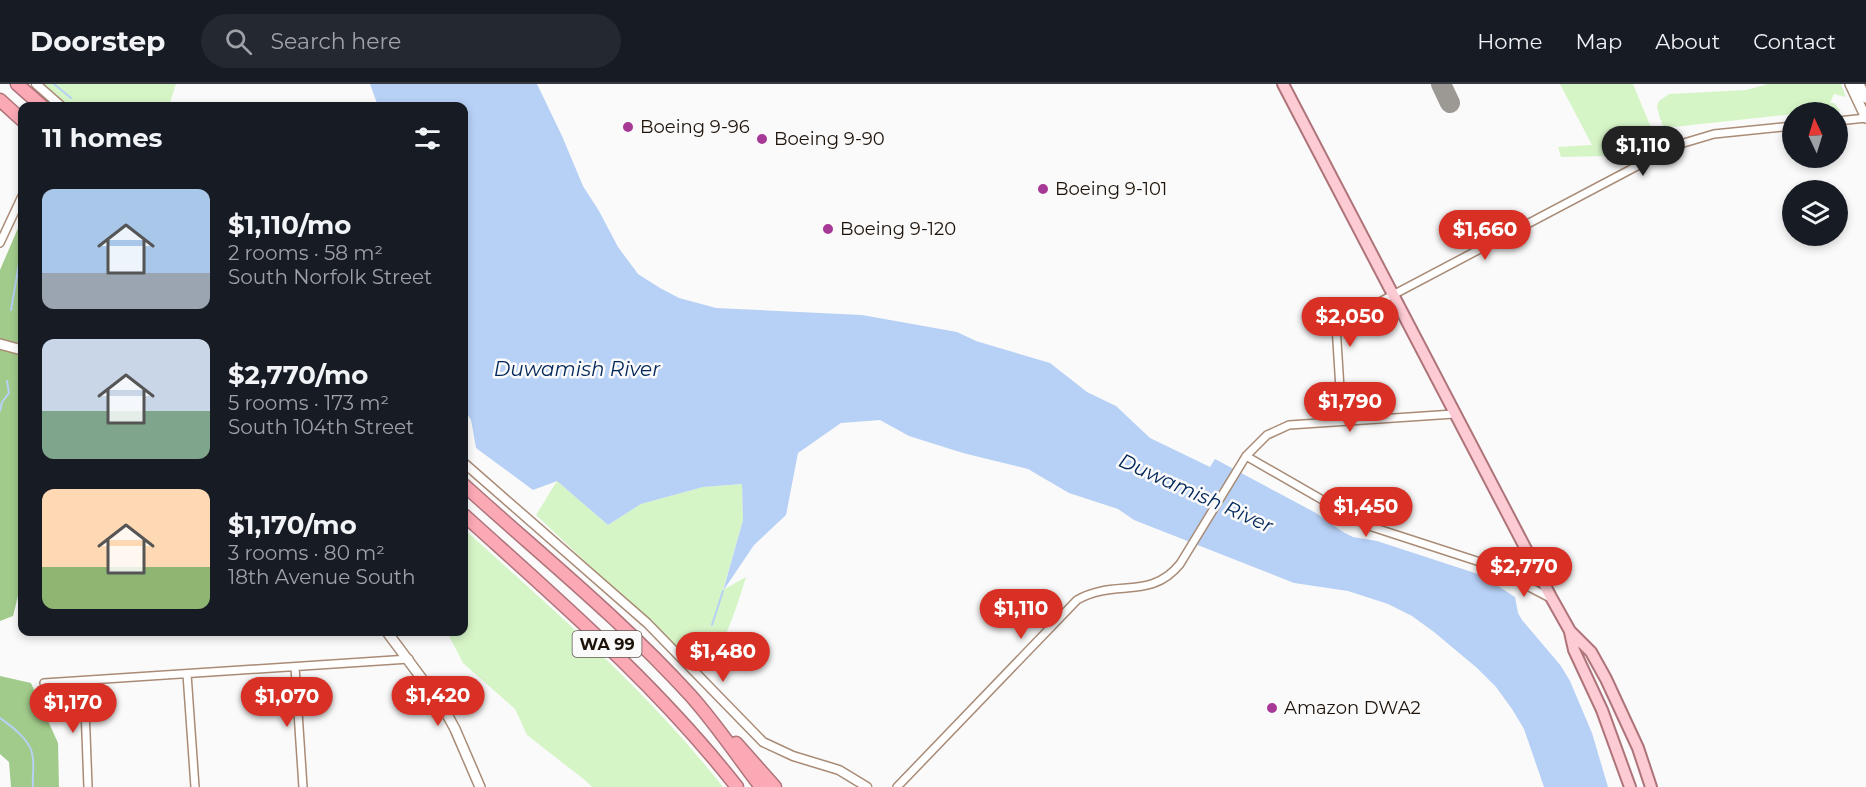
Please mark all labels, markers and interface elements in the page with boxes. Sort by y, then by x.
search box [201,14,621,68]
text: Doorstep [30,24,165,58]
icon: search [222,25,255,58]
text: Search here [270,28,401,55]
text: Home [1477,29,1542,54]
text: Map [1575,29,1622,54]
text: About [1655,29,1720,54]
text: Contact [1753,29,1836,54]
north arrow [1782,102,1848,168]
map controls [1782,102,1848,246]
place label: Boeing 9-96 [640,116,750,138]
marker: Boeing 9-96 [621,120,635,134]
text: 11 homes [42,122,162,154]
icon: filters [411,122,444,155]
pin: $1,110 [1594,126,1692,177]
place label: Boeing 9-90 [774,128,885,150]
marker: Boeing 9-90 [755,132,769,146]
text: $1,110 [1616,133,1670,157]
place label: Boeing 9-101 [1055,178,1167,200]
button: layers [1782,180,1848,246]
marker: Boeing 9-101 [1036,182,1050,196]
text: $1,110/mo [228,209,351,241]
pin: $1,660 [1436,210,1534,261]
icon: home [90,213,162,285]
text: $1,660 [1453,217,1517,241]
place label: Boeing 9-120 [840,218,956,240]
marker: Boeing 9-120 [821,222,835,236]
text: 2 rooms · 58 m² [228,241,383,265]
text: South Norfolk Street [228,265,432,289]
pin: $2,050 [1301,297,1399,348]
text: $2,050 [1316,304,1384,328]
water label: Duwamish River [494,357,661,381]
text: $2,770/mo [228,359,368,391]
icon: home [90,363,162,435]
pin: $1,790 [1301,382,1399,433]
text: $1,790 [1318,389,1382,413]
text: 5 rooms · 173 m² [228,391,389,415]
text: South 104th Street [228,415,414,439]
water label: Duwamish River [1115,448,1278,538]
pin: $1,450 [1317,487,1415,538]
text: $1,450 [1334,494,1398,518]
text: $1,170/mo [228,509,357,541]
icon: home [90,513,162,585]
text: 3 rooms · 80 m² [228,541,385,565]
pin: $2,770 [1475,547,1573,598]
text: $2,770 [1490,554,1558,578]
text: 18th Avenue South [228,565,416,589]
pin: $1,110 [972,589,1070,640]
text: $1,110 [994,596,1048,620]
road number: WA 99 [572,631,642,657]
pin: $1,480 [674,632,772,683]
text: $1,480 [690,639,756,663]
pin: $1,420 [389,676,487,727]
pin: $1,070 [238,677,336,728]
pin: $1,170 [24,683,122,734]
text: $1,420 [406,683,470,707]
text: $1,070 [255,684,319,708]
text: $1,170 [44,690,102,714]
place label: Amazon DWA2 [1284,697,1421,719]
marker: Amazon DWA2 [1265,701,1279,715]

